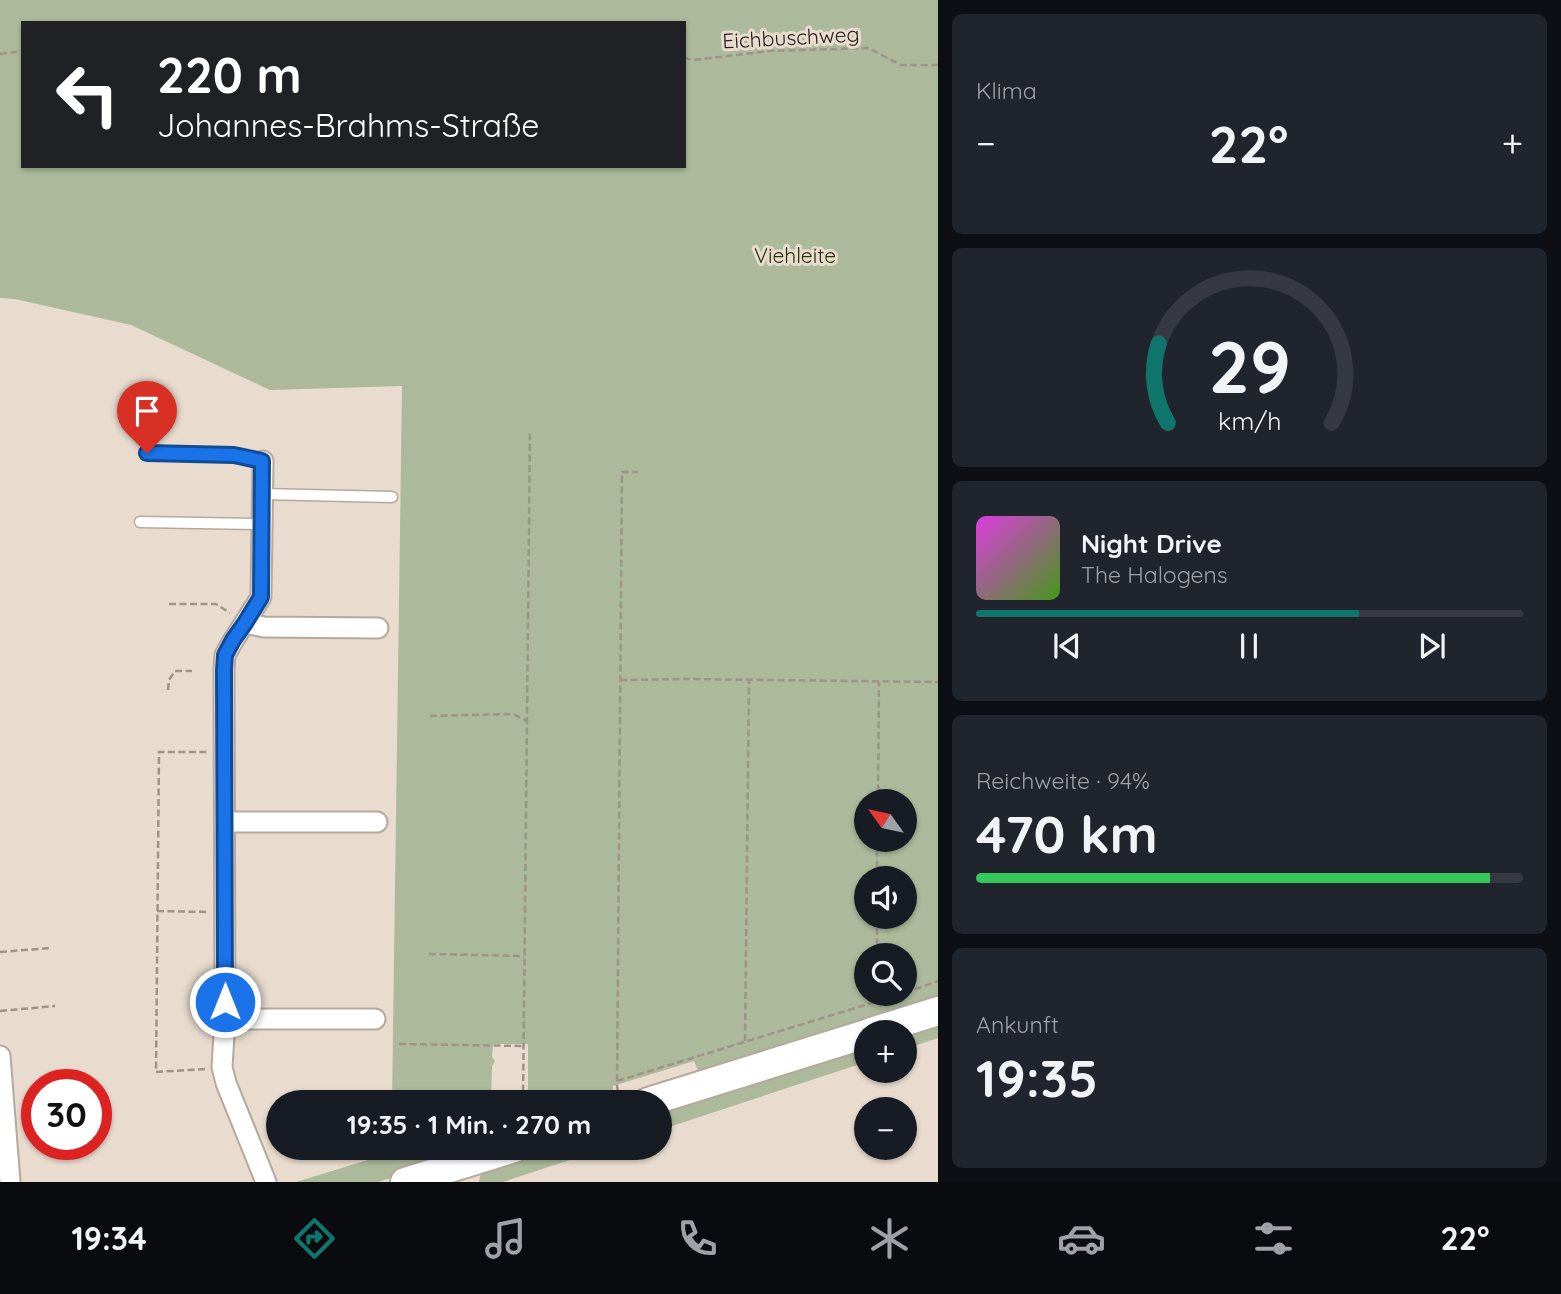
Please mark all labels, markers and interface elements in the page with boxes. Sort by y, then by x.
street label: Eichbuschweg [722,20,860,54]
text: 220 m [157,44,302,105]
icon: left [42,49,133,140]
text: Klima [976,76,1037,105]
text: Johannes-Brahms-Straße [157,105,539,145]
text: 22° [1209,111,1288,176]
text: − [976,119,996,167]
text: + [1502,119,1523,167]
park label: Viehleite [754,242,836,268]
text: 29 [1208,321,1291,412]
pin [117,381,177,453]
icon: arrive [128,392,166,430]
text: km/h [1218,405,1281,436]
text: Night Drive [1081,527,1222,560]
text: The Halogens [1081,560,1228,589]
icon: previous [1048,627,1086,665]
icon: pause [1230,627,1268,665]
icon: next [1413,627,1451,665]
text: Reichweite · 94% [976,766,1150,795]
north arrow [854,789,917,852]
map controls [854,789,917,1160]
text: 470 km [976,801,1158,866]
button: sound [854,866,917,929]
button: search [854,943,917,1006]
position arrow [188,965,262,1039]
text: Ankunft [976,1010,1059,1039]
button: + [854,1020,917,1083]
text: 19:35 [976,1045,1098,1110]
speed limit sign: 30 [21,1069,112,1160]
button: − [854,1097,917,1160]
text: 19:35 · 1 Min. · 270 m [347,1108,591,1141]
icon: directions [290,1214,339,1263]
icon: music [481,1214,530,1263]
icon: phone [673,1214,722,1263]
icon: climate [865,1214,914,1263]
icon: car [1057,1214,1106,1263]
icon: filters [1249,1214,1298,1263]
text: 19:34 [71,1218,147,1258]
text: 22° [1441,1218,1490,1258]

